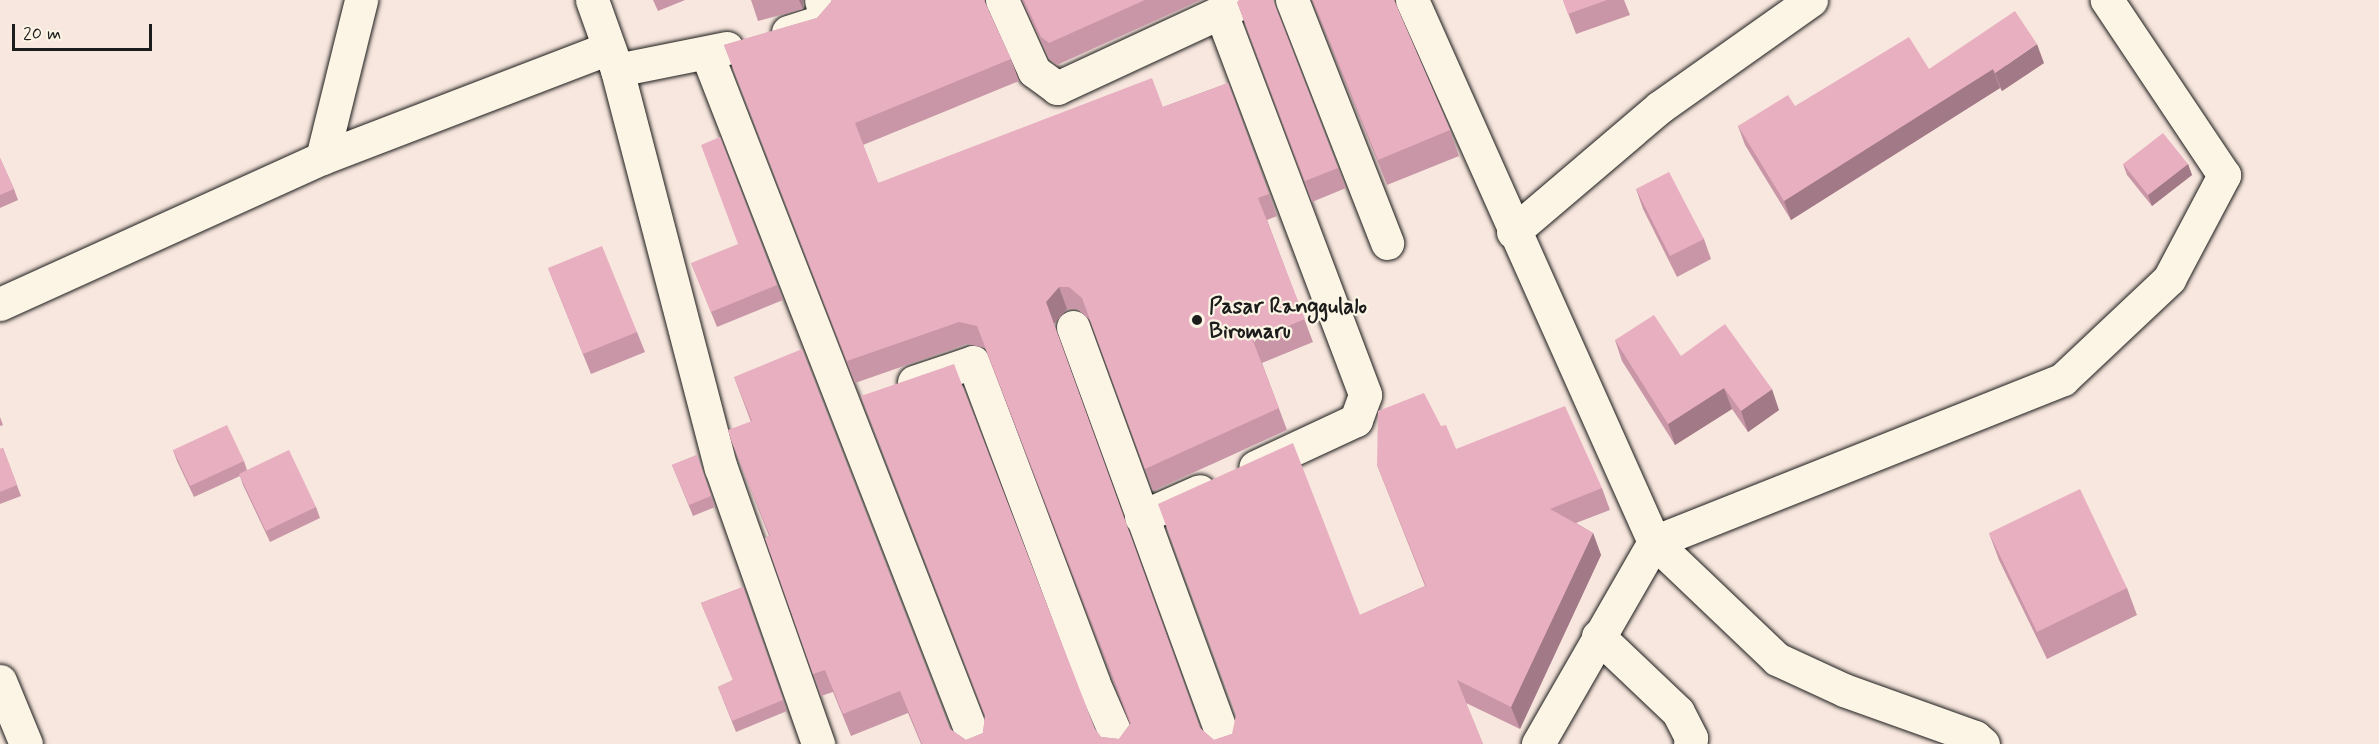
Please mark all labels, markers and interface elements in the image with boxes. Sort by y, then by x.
scale bar [15,12,154,50]
text: 20 m [23,22,61,46]
place label: Pasar Ranggulalo Biromaru [1209,294,1366,346]
marker: Pasar Ranggulalo Biromaru [1190,313,1204,327]

